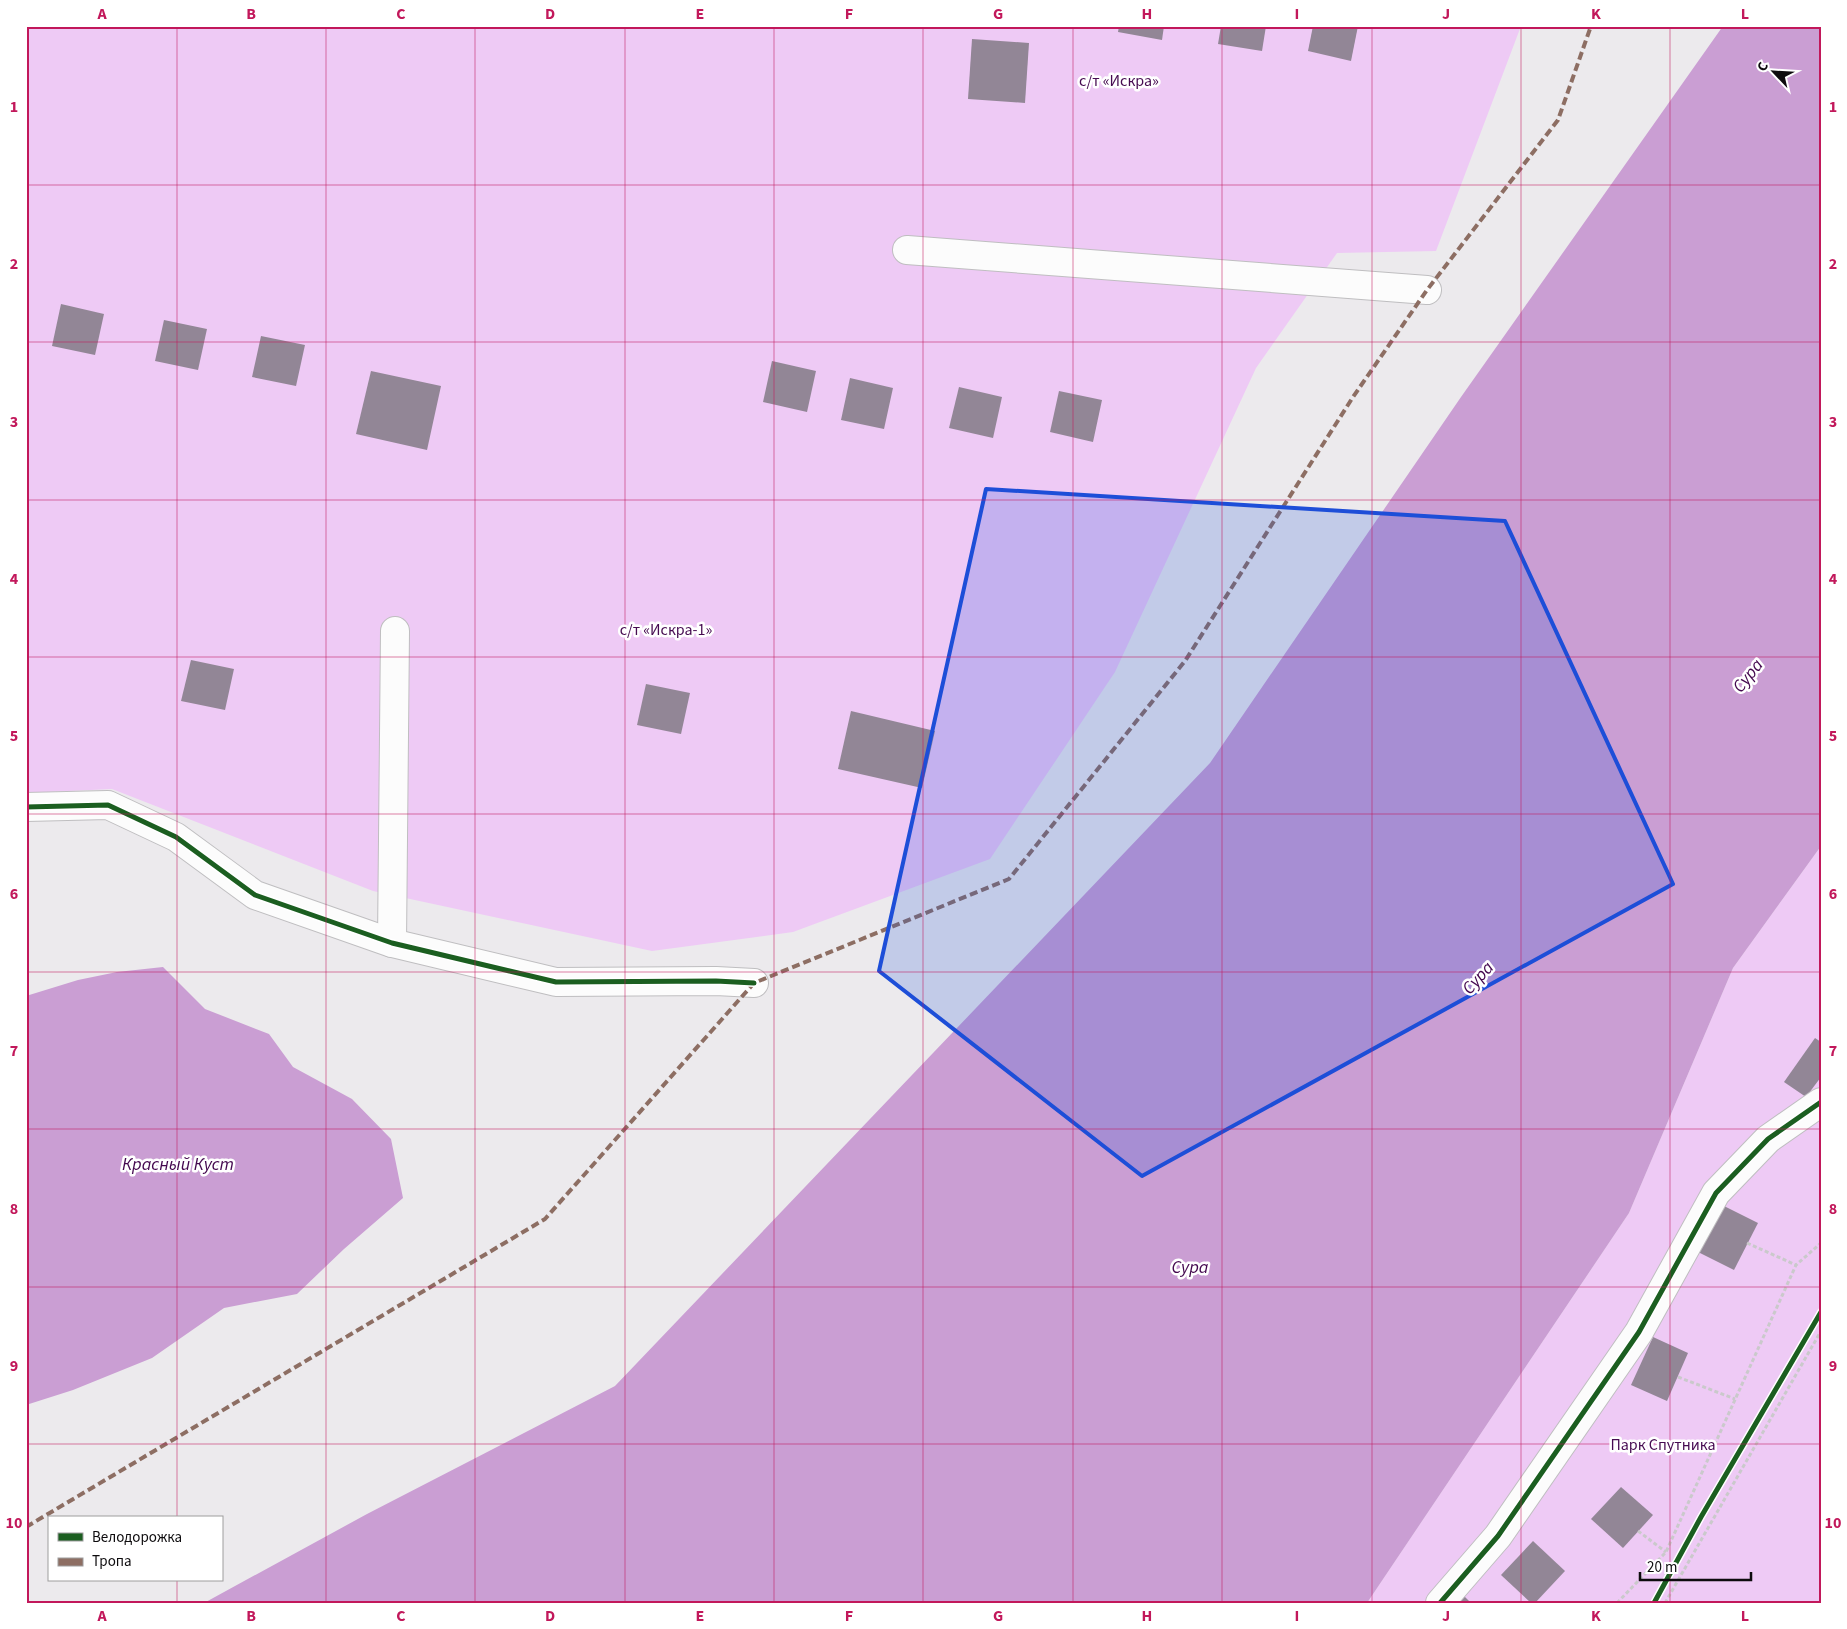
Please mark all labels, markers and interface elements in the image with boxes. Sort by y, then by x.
text: A [96,3,107,25]
text: B [246,3,256,25]
text: C [396,3,406,25]
text: D [545,3,555,25]
text: E [696,3,704,25]
text: F [845,3,853,25]
text: G [993,3,1003,25]
text: H [1142,3,1152,25]
text: I [1295,3,1299,25]
text: J [1442,3,1450,25]
text: K [1591,3,1601,25]
text: L [1741,3,1749,25]
north arrow [1750,48,1800,98]
text: С [1752,59,1774,75]
park label: с/т «Искра» [1079,70,1159,92]
text: 1 [10,96,18,118]
text: 1 [1829,96,1837,118]
text: 2 [10,253,18,275]
text: 2 [1829,253,1837,275]
text: 3 [10,411,18,433]
text: 3 [1829,411,1837,433]
text: 4 [10,568,19,590]
text: 4 [1829,568,1838,590]
park label: с/т «Искра-1» [620,619,712,641]
water label: Сура [1727,654,1770,698]
text: 5 [10,725,18,747]
text: 5 [1829,725,1837,747]
text: 6 [10,883,18,905]
text: 6 [1829,883,1837,905]
water label: Сура [1456,956,1500,1000]
text: 7 [10,1040,18,1062]
text: 7 [1829,1040,1837,1062]
water label: Красный Куст [122,1152,234,1177]
text: 8 [10,1198,18,1220]
text: 8 [1829,1198,1837,1220]
water label: Сура [1172,1255,1209,1280]
text: 9 [10,1355,18,1377]
text: 9 [1829,1355,1837,1377]
park label: Парк Спутника [1610,1434,1716,1456]
text: 10 [6,1512,22,1534]
text: 10 [1825,1512,1841,1534]
legend [48,1516,222,1582]
text: Велодорожка [92,1527,182,1548]
scale bar [1640,1549,1751,1581]
text: Тропа [92,1551,132,1572]
text: 20 m [1647,1557,1677,1578]
text: A [96,1605,107,1627]
text: B [246,1605,256,1627]
text: C [396,1605,406,1627]
text: D [545,1605,555,1627]
text: E [696,1605,704,1627]
text: F [845,1605,853,1627]
text: G [993,1605,1003,1627]
text: H [1142,1605,1152,1627]
text: I [1295,1605,1299,1627]
text: J [1442,1605,1450,1627]
text: K [1591,1605,1601,1627]
text: L [1741,1605,1749,1627]

